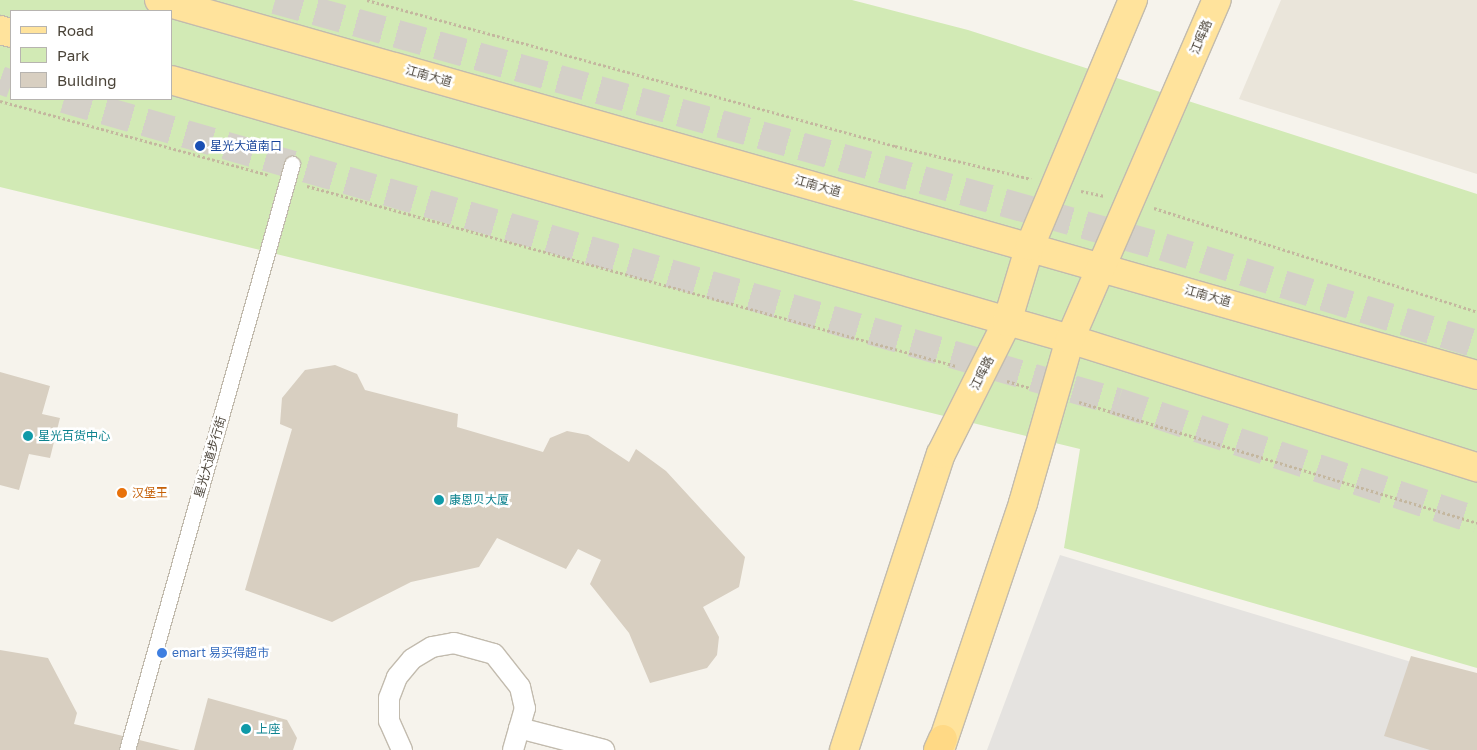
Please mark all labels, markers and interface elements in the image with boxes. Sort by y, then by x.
legend [10,10,172,100]
street label: 江晖路 [1187,18,1215,56]
text: Road [57,21,94,39]
text: Park [57,46,89,64]
street label: 江南大道 [404,62,454,90]
text: Building [57,71,117,89]
place label: 星光大道南口 [210,139,282,153]
marker: 星光大道南口 [194,140,206,152]
street label: 江南大道 [793,172,843,200]
street label: 江南大道 [1183,282,1233,310]
street label: 江晖路 [967,354,997,392]
street label: 星光大道步行街 [192,415,228,499]
place label: 星光百货中心 [38,429,110,443]
marker: 星光百货中心 [22,430,34,442]
place label: 汉堡王 [132,486,168,500]
marker: 汉堡王 [116,487,128,499]
place label: 康恩贝大厦 [449,493,509,507]
marker: 康恩贝大厦 [433,494,445,506]
place label: emart 易买得超市 [172,646,269,660]
marker: emart 易买得超市 [156,647,168,659]
place label: 上座 [256,722,280,736]
marker: 上座 [240,723,252,735]

